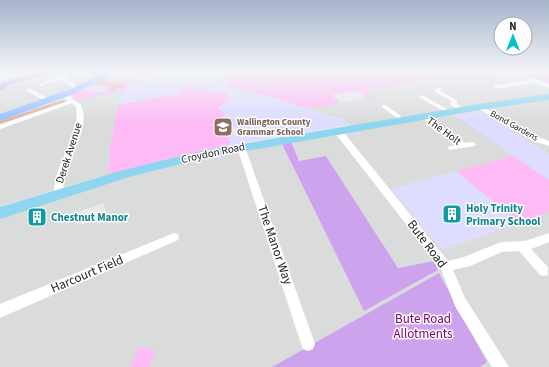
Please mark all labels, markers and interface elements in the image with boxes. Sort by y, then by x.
north arrow [493,16,533,56]
text: N [509,19,517,34]
street label: Bond Gardens [488,107,541,145]
street label: The Holt [424,113,464,149]
school or university icon: Wallington County Grammar School [212,116,234,138]
place label: Wallington County Grammar School [237,116,311,139]
street label: Derek Avenue [52,120,86,185]
street label: Croydon Road [180,139,246,167]
place label: Holy Trinity Primary School [466,201,541,229]
street label: The Manor Way [253,203,297,287]
building icon: Holy Trinity Primary School [441,203,463,225]
building icon: Chestnut Manor [26,206,48,228]
place label: Chestnut Manor [51,210,129,225]
street label: Bute Road [403,216,451,272]
street label: Harcourt Field [48,251,126,297]
park label: Bute Road Allotments [394,310,453,343]

